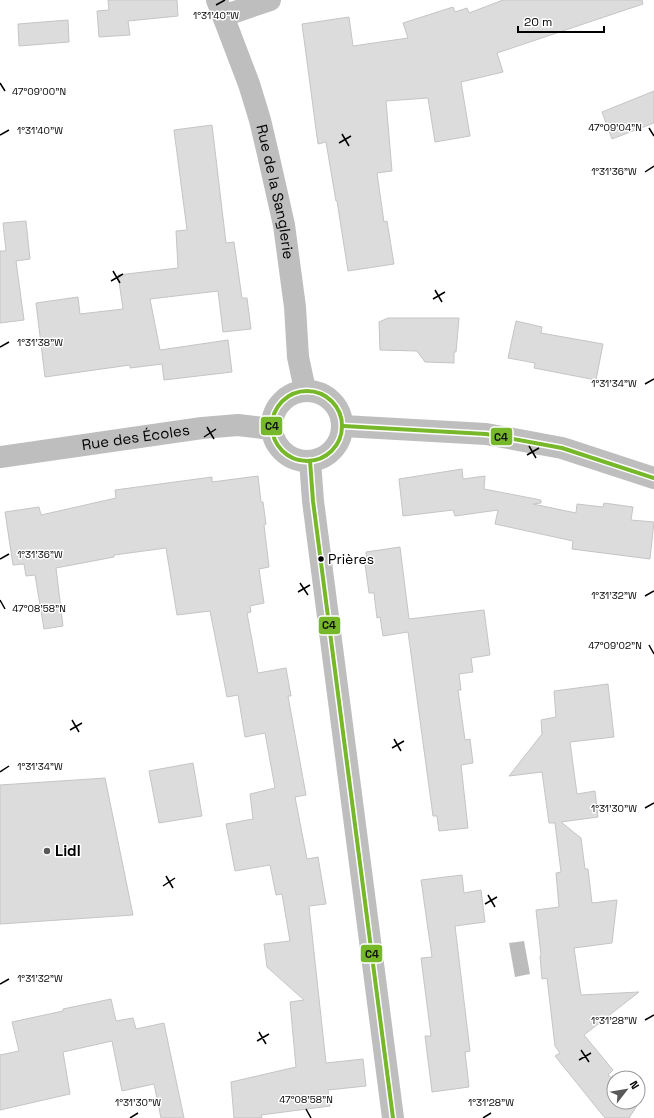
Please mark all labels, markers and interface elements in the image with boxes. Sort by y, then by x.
scale bar [518,8,604,34]
text: 1°31'40"W [193,9,239,22]
text: 20 m [524,14,552,30]
text: 47°09'00"N [12,85,66,98]
text: 47°09'04"N [588,121,642,134]
street label: Rue de la Sanglerie [252,122,299,261]
text: 1°31'40"W [17,124,63,137]
text: 1°31'36"W [591,165,637,178]
text: 1°31'38"W [17,336,63,349]
text: 1°31'34"W [591,377,637,390]
line badge: C4 [260,416,283,436]
text: C4 [265,419,279,433]
street label: Rue des Écoles [80,420,191,454]
line badge: C4 [490,427,513,446]
text: C4 [494,430,508,444]
text: 1°31'36"W [17,548,63,561]
place label: Prières [328,550,374,568]
marker: Prières [316,554,326,564]
text: 1°31'32"W [591,589,637,602]
text: 47°08'58"N [12,602,66,615]
line badge: C4 [318,616,341,635]
text: C4 [322,618,336,632]
text: 47°09'02"N [588,639,642,652]
text: 1°31'34"W [17,760,63,773]
text: 1°31'30"W [591,802,637,815]
place label: Lidl [55,841,81,860]
marker: Lidl [42,846,52,856]
line badge: C4 [360,944,383,963]
text: C4 [365,947,379,961]
text: 1°31'32"W [17,972,63,985]
text: 1°31'28"W [591,1014,637,1027]
north arrow [606,1070,646,1110]
text: N [627,1078,642,1092]
text: 47°08'58"N [279,1093,333,1106]
text: 1°31'30"W [115,1096,161,1109]
text: 1°31'28"W [468,1096,514,1109]

